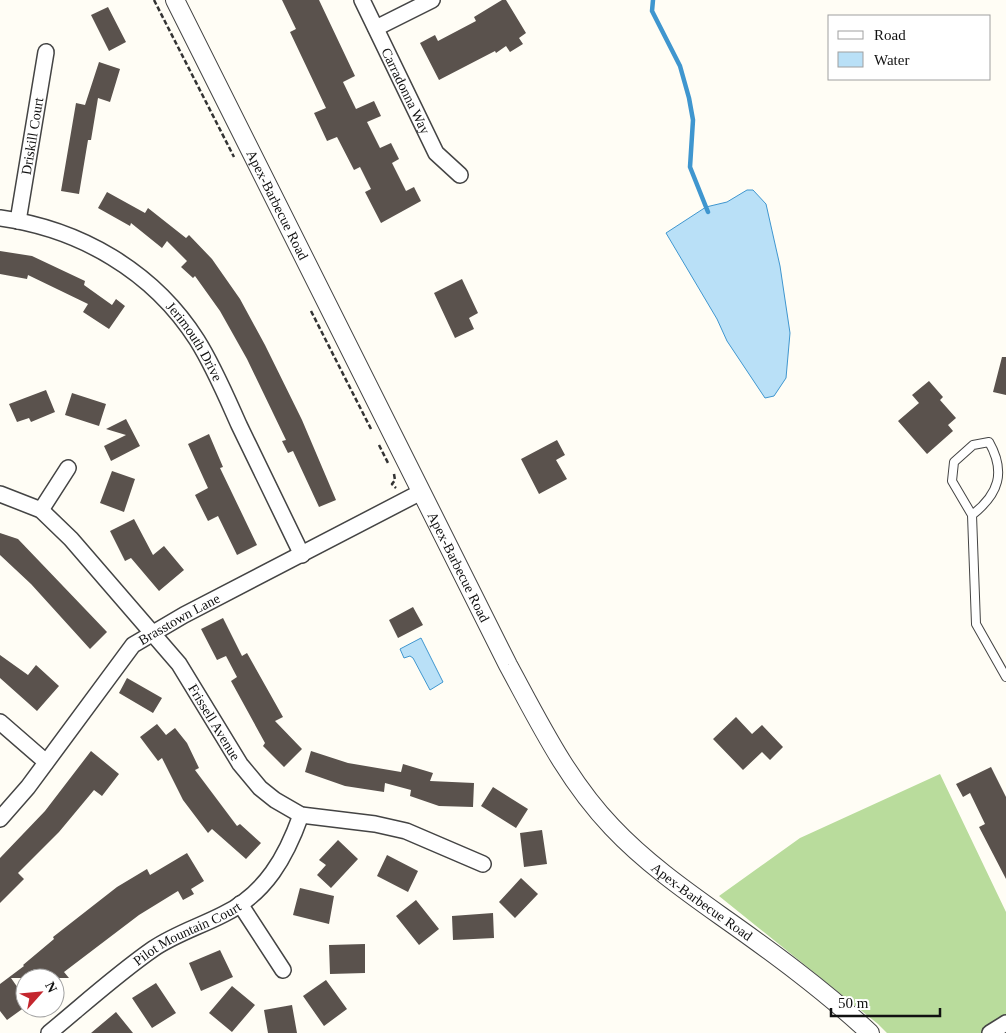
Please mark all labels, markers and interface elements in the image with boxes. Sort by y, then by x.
legend [828,15,991,80]
text: Road [874,27,906,43]
street label: Carradonna Way [378,46,433,137]
text: Water [874,52,909,68]
street label: Driskill Court [19,96,46,176]
street label: Apex-Barbecue Road [243,148,311,262]
street label: Jerimouth Drive [163,299,225,384]
street label: Apex-Barbecue Road [425,510,492,625]
street label: Brasstown Lane [136,591,222,648]
street label: Frissell Avenue [185,682,243,763]
street label: Apex-Barbecue Road [648,860,755,944]
street label: Pilot Mountain Court [131,899,244,969]
north arrow [15,968,65,1018]
text: N [42,979,60,995]
scale bar [831,986,940,1018]
text: 50 m [838,995,869,1011]

